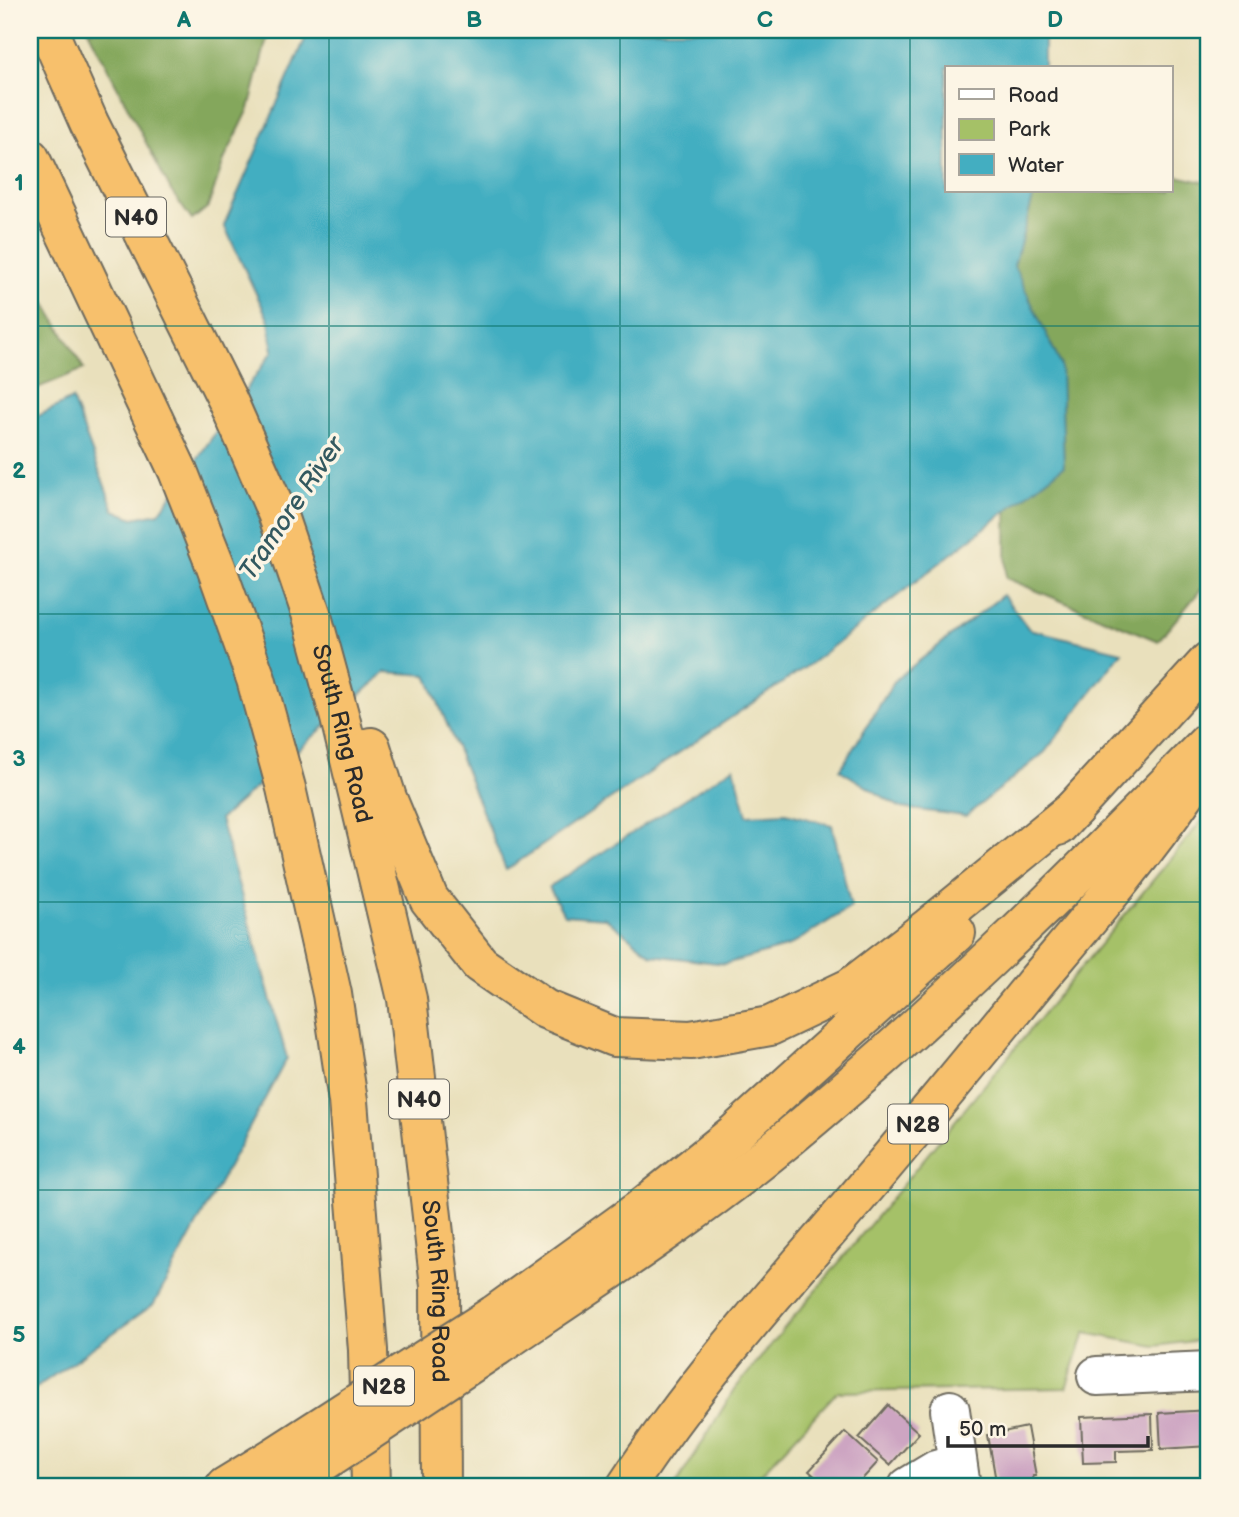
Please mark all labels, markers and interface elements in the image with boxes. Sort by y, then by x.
text: A [176,6,192,34]
text: B [466,6,482,34]
text: C [757,6,773,34]
text: D [1047,6,1063,34]
legend [945,66,1172,192]
text: Road [1008,83,1059,108]
text: Park [1008,117,1051,142]
text: Water [1008,153,1064,178]
text: 1 [14,169,24,197]
road number: N40 [106,198,166,236]
water label: Tramore River [233,430,352,586]
text: 2 [12,457,26,485]
street label: South Ring Road [305,641,379,826]
text: 3 [12,745,26,773]
text: 4 [12,1033,26,1061]
road number: N40 [389,1080,449,1118]
road number: N28 [888,1105,948,1144]
street label: South Ring Road [415,1198,454,1383]
text: 5 [12,1321,26,1349]
road number: N28 [354,1366,414,1406]
scale bar [948,1405,1148,1449]
text: 50 m [959,1417,1006,1442]

